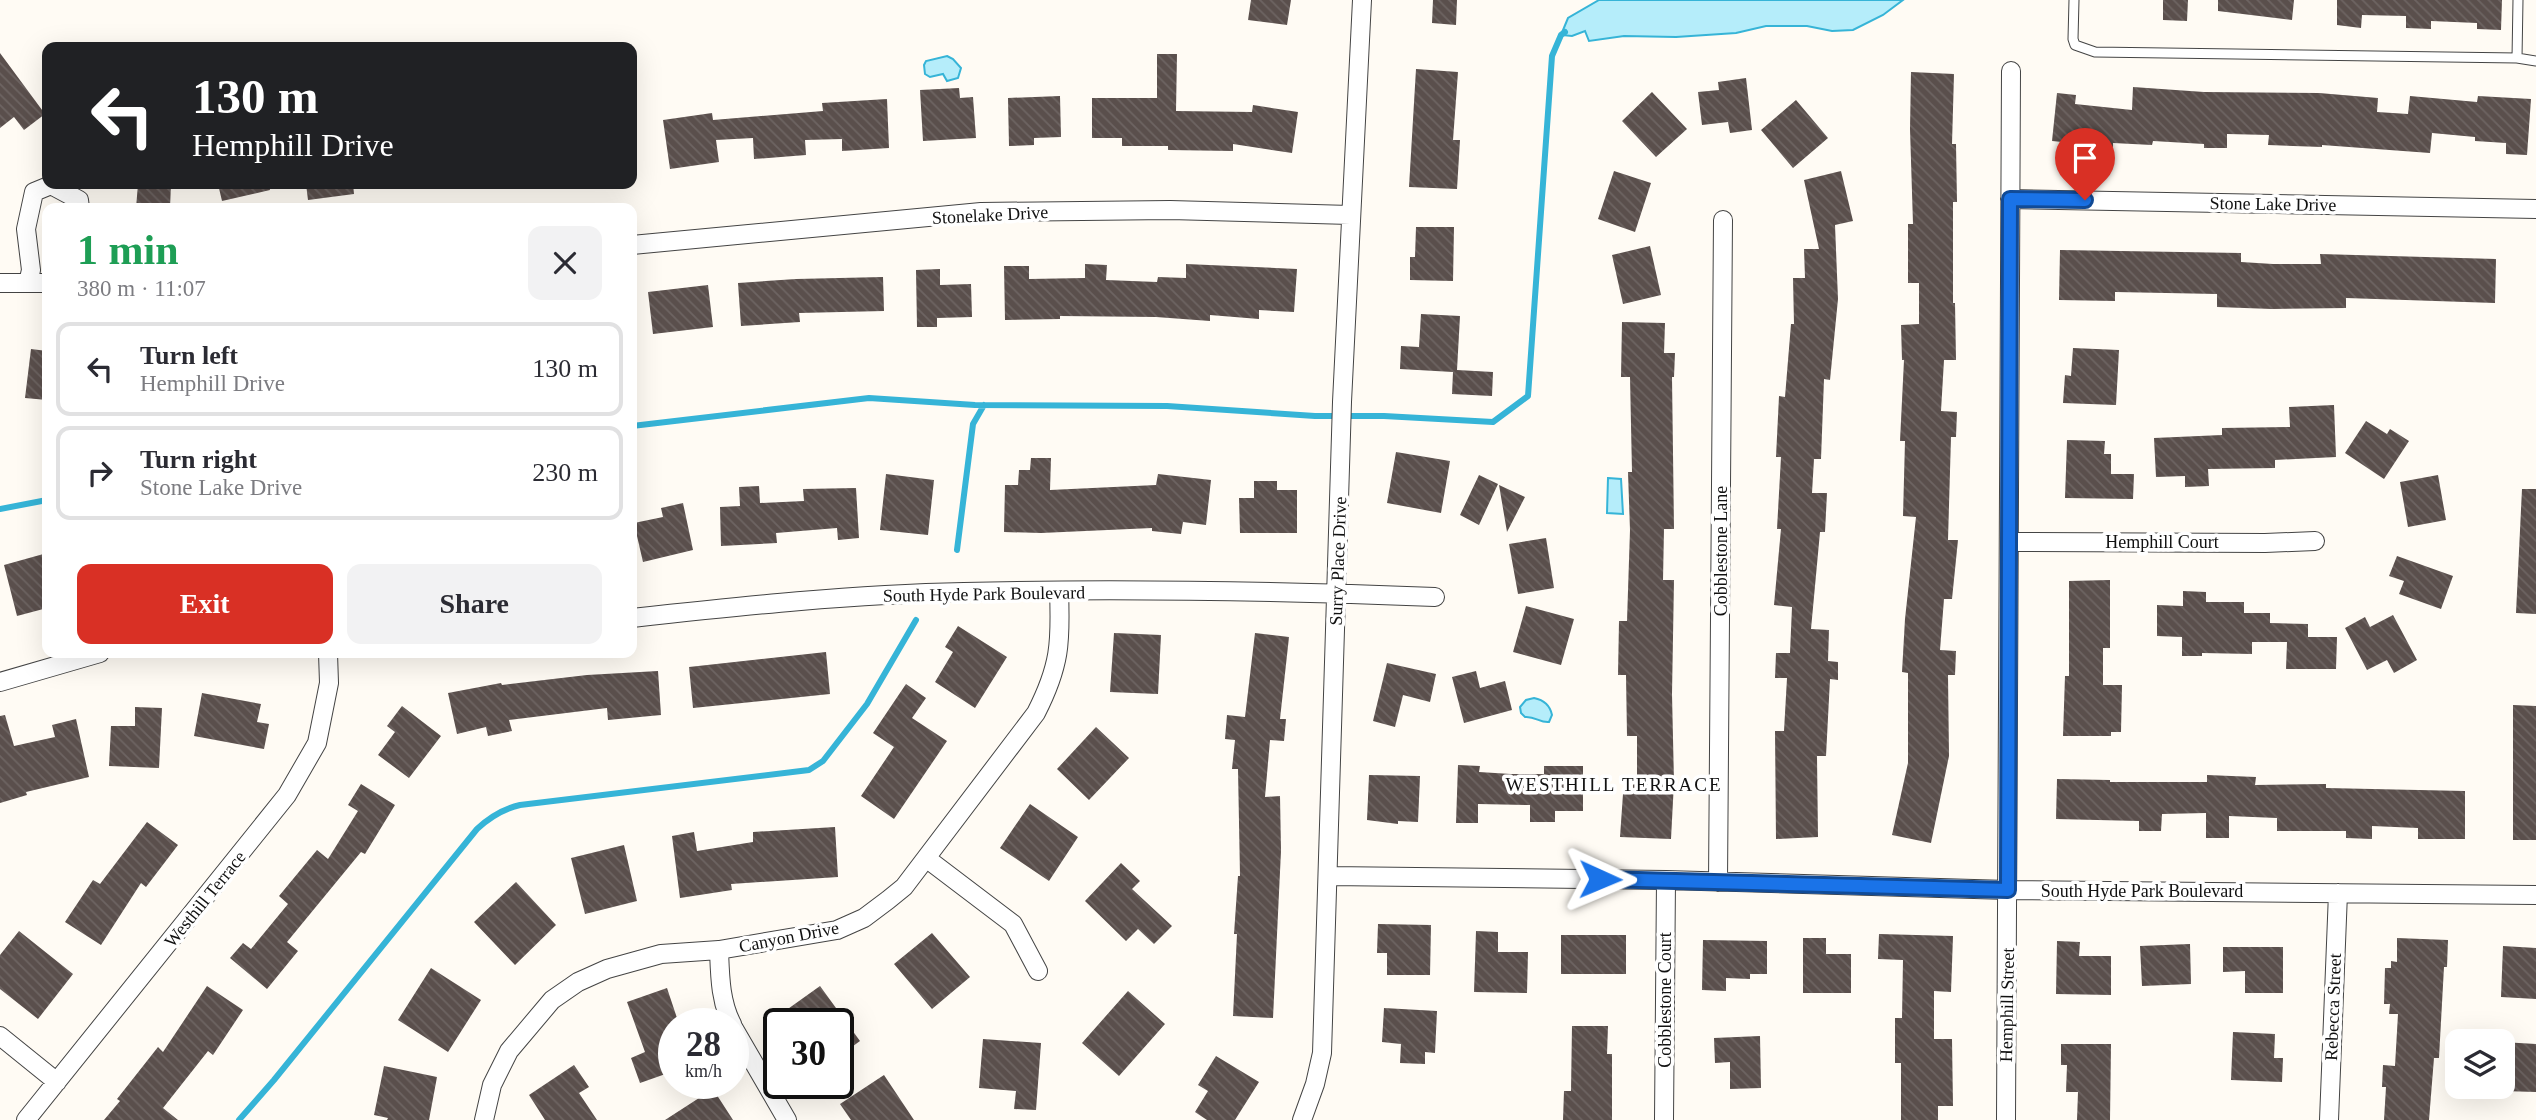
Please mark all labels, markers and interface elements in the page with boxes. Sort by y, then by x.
text: 130 m [192,69,319,124]
icon: left [77,70,168,161]
text: Hemphill Drive [192,127,394,163]
pin [2055,128,2115,200]
icon: arrive [2066,139,2104,177]
street label: Stone Lake Drive [2209,193,2337,215]
street label: Stonelake Drive [931,202,1049,228]
button: close [528,226,602,300]
text: 1 min [77,227,179,273]
text: 380 m · 11:07 [77,276,206,301]
text: Turn left [140,341,238,370]
icon: left [81,350,119,388]
text: 130 m [532,354,598,383]
text: Hemphill Drive [140,371,285,396]
text: Turn right [140,445,257,474]
icon: right [81,454,119,492]
text: 230 m [532,458,598,487]
text: Stone Lake Drive [140,475,302,500]
street label: Cobblestone Lane [1711,486,1731,616]
street label: Surry Place Drive [1326,496,1350,626]
street label: Hemphill Court [2105,532,2219,552]
button: Exit [77,564,333,644]
button: Share [347,564,602,644]
street label: South Hyde Park Boulevard [883,582,1085,606]
district label: WESTHILL TERRACE [1505,774,1723,795]
position arrow [1563,842,1637,916]
street label: Westhill Terrace [160,847,250,951]
street label: South Hyde Park Boulevard [2041,881,2243,901]
street label: Canyon Drive [737,918,841,956]
street label: Cobblestone Court [1655,932,1675,1068]
street label: Hemphill Street [1996,948,2018,1062]
street label: Rebecca Street [2321,953,2345,1061]
speed limit sign: 30 [763,1008,854,1099]
text: 28 [686,1025,721,1064]
map controls [2445,1029,2515,1099]
button: layers [2445,1029,2515,1099]
text: km/h [685,1061,722,1081]

